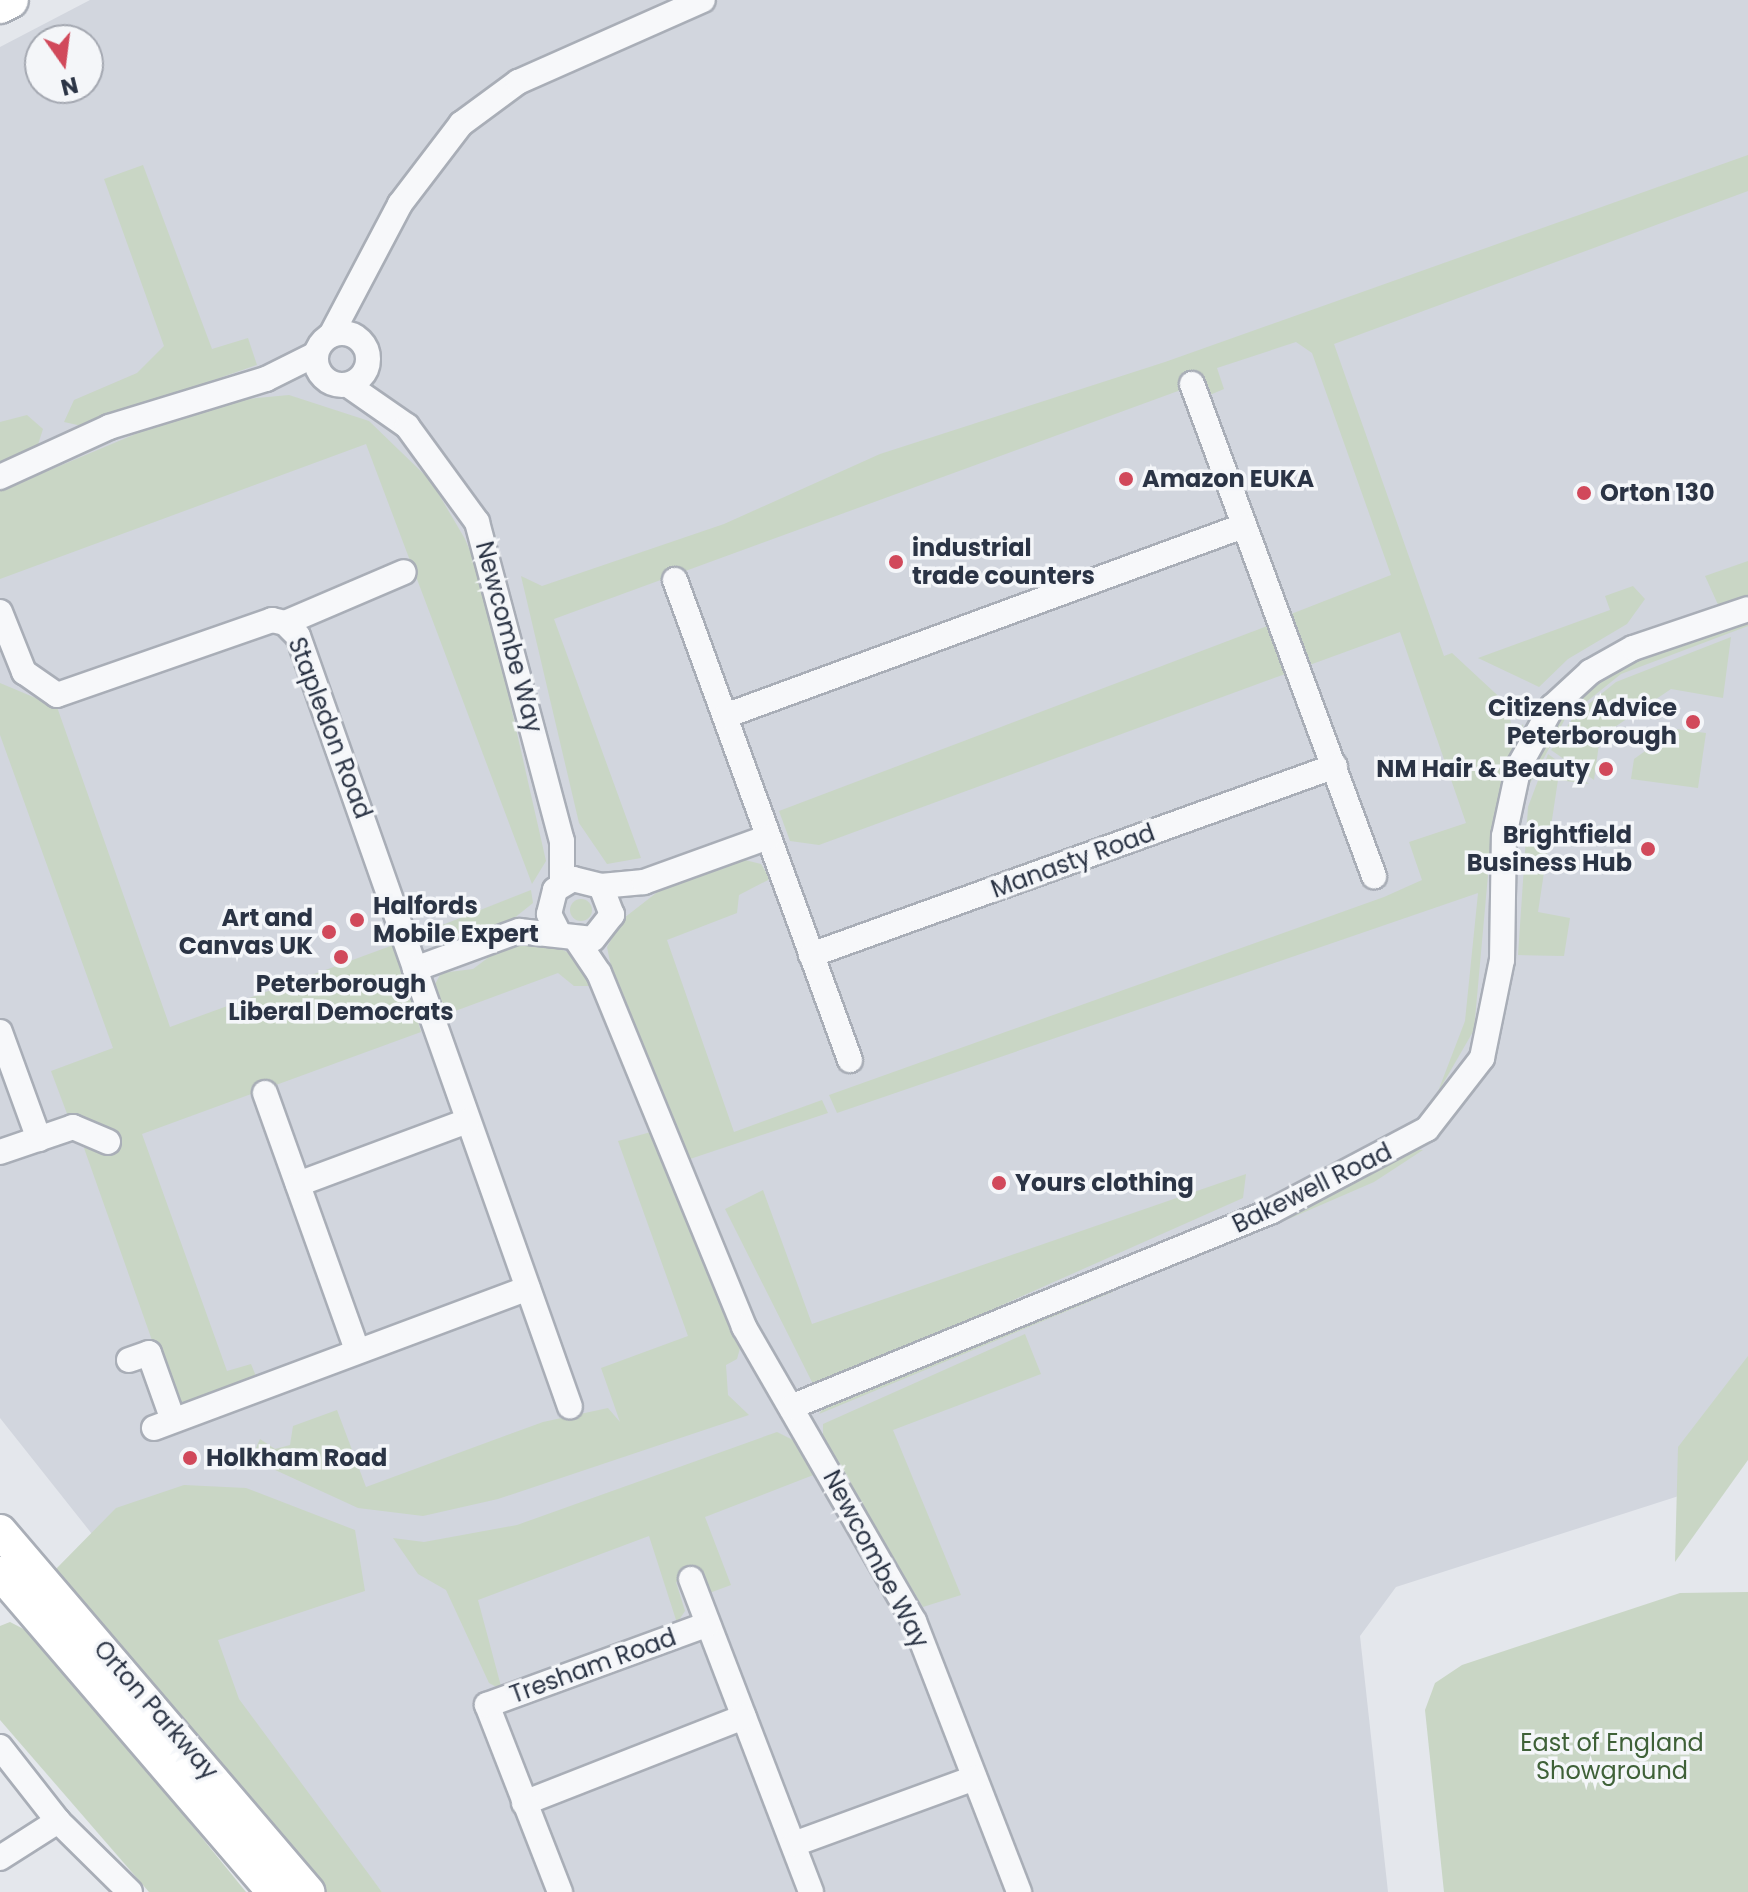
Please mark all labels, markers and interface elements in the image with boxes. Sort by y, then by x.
north arrow [24,24,104,104]
text: N [58,69,81,103]
place label: Amazon EUKA [1142,465,1314,493]
marker: Amazon EUKA [1117,470,1135,488]
place label: Orton 130 [1600,479,1715,507]
marker: Orton 130 [1575,484,1593,502]
place label: industrial trade counters [912,534,1095,590]
street label: Newcombe Way [470,538,548,736]
marker: industrial trade counters [887,553,905,571]
street label: Stapledon Road [282,633,378,823]
place label: Citizens Advice Peterborough [1488,694,1677,750]
marker: Citizens Advice Peterborough [1684,713,1702,731]
place label: NM Hair & Beauty [1376,755,1590,783]
marker: NM Hair & Beauty [1597,760,1615,778]
street label: Manasty Road [987,818,1159,904]
place label: Brightfield Business Hub [1467,821,1632,877]
marker: Brightfield Business Hub [1639,840,1657,858]
place label: Halfords Mobile Expert [373,892,539,948]
place label: Art and Canvas UK [179,904,313,960]
marker: Halfords Mobile Expert [348,911,366,929]
marker: Art and Canvas UK [320,923,338,941]
marker: Peterborough Liberal Democrats [332,948,350,966]
place label: Peterborough Liberal Democrats [228,970,454,1026]
street label: Bakewell Road [1228,1137,1396,1239]
place label: Yours clothing [1015,1169,1194,1197]
marker: Yours clothing [990,1174,1008,1192]
place label: Holkham Road [206,1444,387,1472]
marker: Holkham Road [181,1449,199,1467]
street label: Newcombe Way [817,1465,935,1653]
street label: Tresham Road [506,1623,680,1709]
street label: Orton Parkway [88,1635,224,1785]
park label: East of England Showground [1520,1729,1704,1785]

